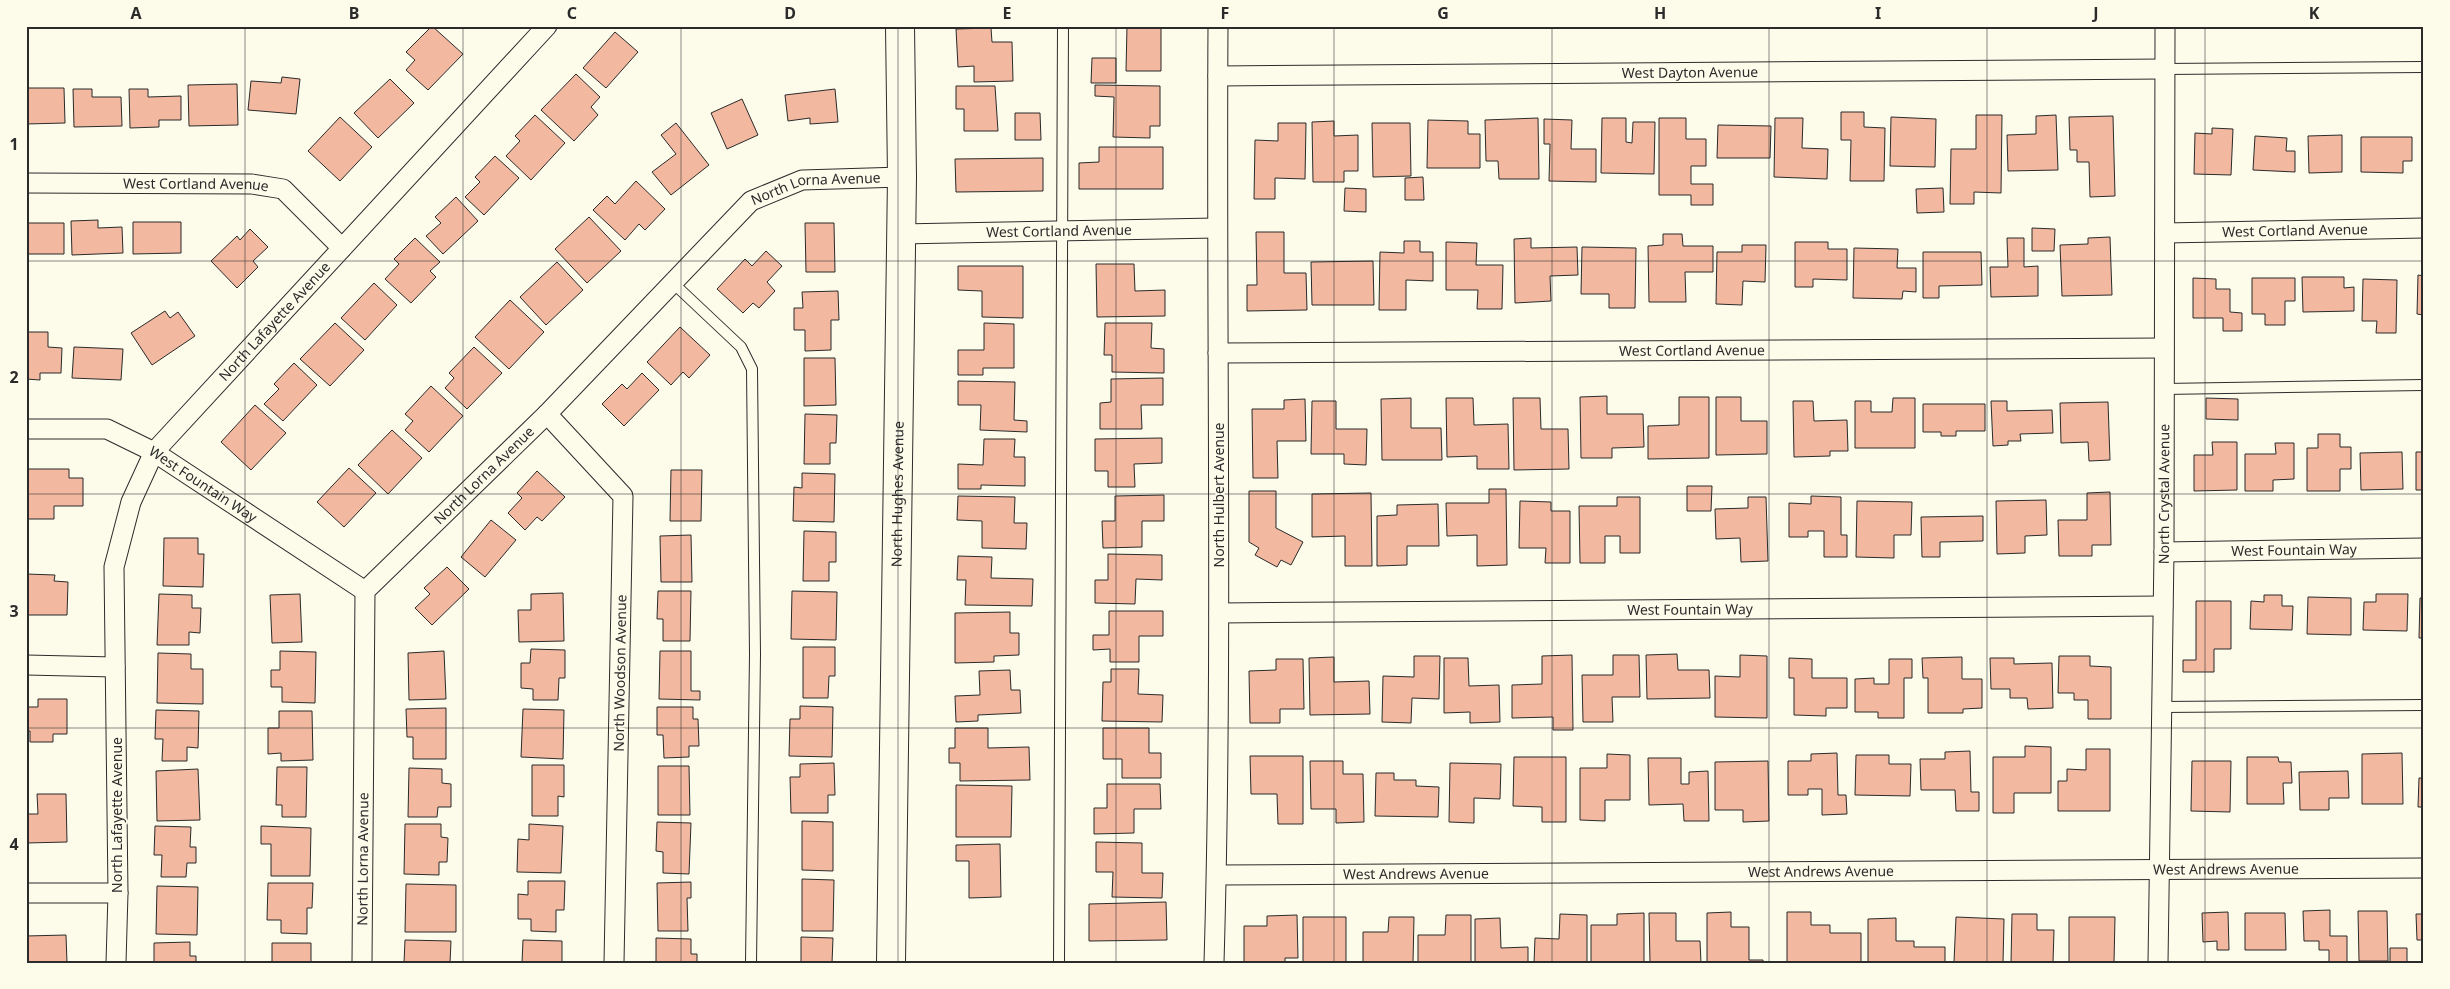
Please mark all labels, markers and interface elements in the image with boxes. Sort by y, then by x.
text: A [130,2,142,24]
text: B [349,2,359,24]
text: C [567,2,577,24]
text: D [784,2,796,24]
text: E [1003,2,1012,24]
text: F [1221,2,1229,24]
text: G [1437,2,1449,24]
text: H [1654,2,1666,24]
text: I [1875,2,1881,24]
text: J [2091,2,2099,24]
text: K [2309,2,2320,24]
street label: West Dayton Avenue [1622,62,1758,82]
text: 1 [9,133,19,155]
street label: North Lorna Avenue [748,168,881,209]
street label: West Cortland Avenue [123,173,270,196]
street label: West Cortland Avenue [2222,219,2368,241]
street label: West Cortland Avenue [986,220,1132,241]
street label: North Lafayette Avenue [214,257,334,385]
street label: West Cortland Avenue [1619,340,1765,360]
text: 2 [9,366,19,388]
street label: North Hughes Avenue [887,421,908,567]
street label: North Lorna Avenue [429,422,538,528]
street label: North Hulbert Avenue [1209,422,1228,568]
street label: North Crystal Avenue [2154,424,2173,564]
street label: West Fountain Way [146,441,262,527]
street label: West Fountain Way [2231,539,2358,560]
street label: North Woodson Avenue [609,594,630,752]
street label: West Fountain Way [1627,599,1754,619]
text: 3 [9,600,19,622]
street label: North Lafayette Avenue [107,737,126,893]
street label: North Lorna Avenue [352,792,372,926]
text: 4 [9,833,19,855]
street label: West Andrews Avenue [2153,859,2299,879]
street label: West Andrews Avenue [1748,861,1894,881]
street label: West Andrews Avenue [1343,863,1489,883]

